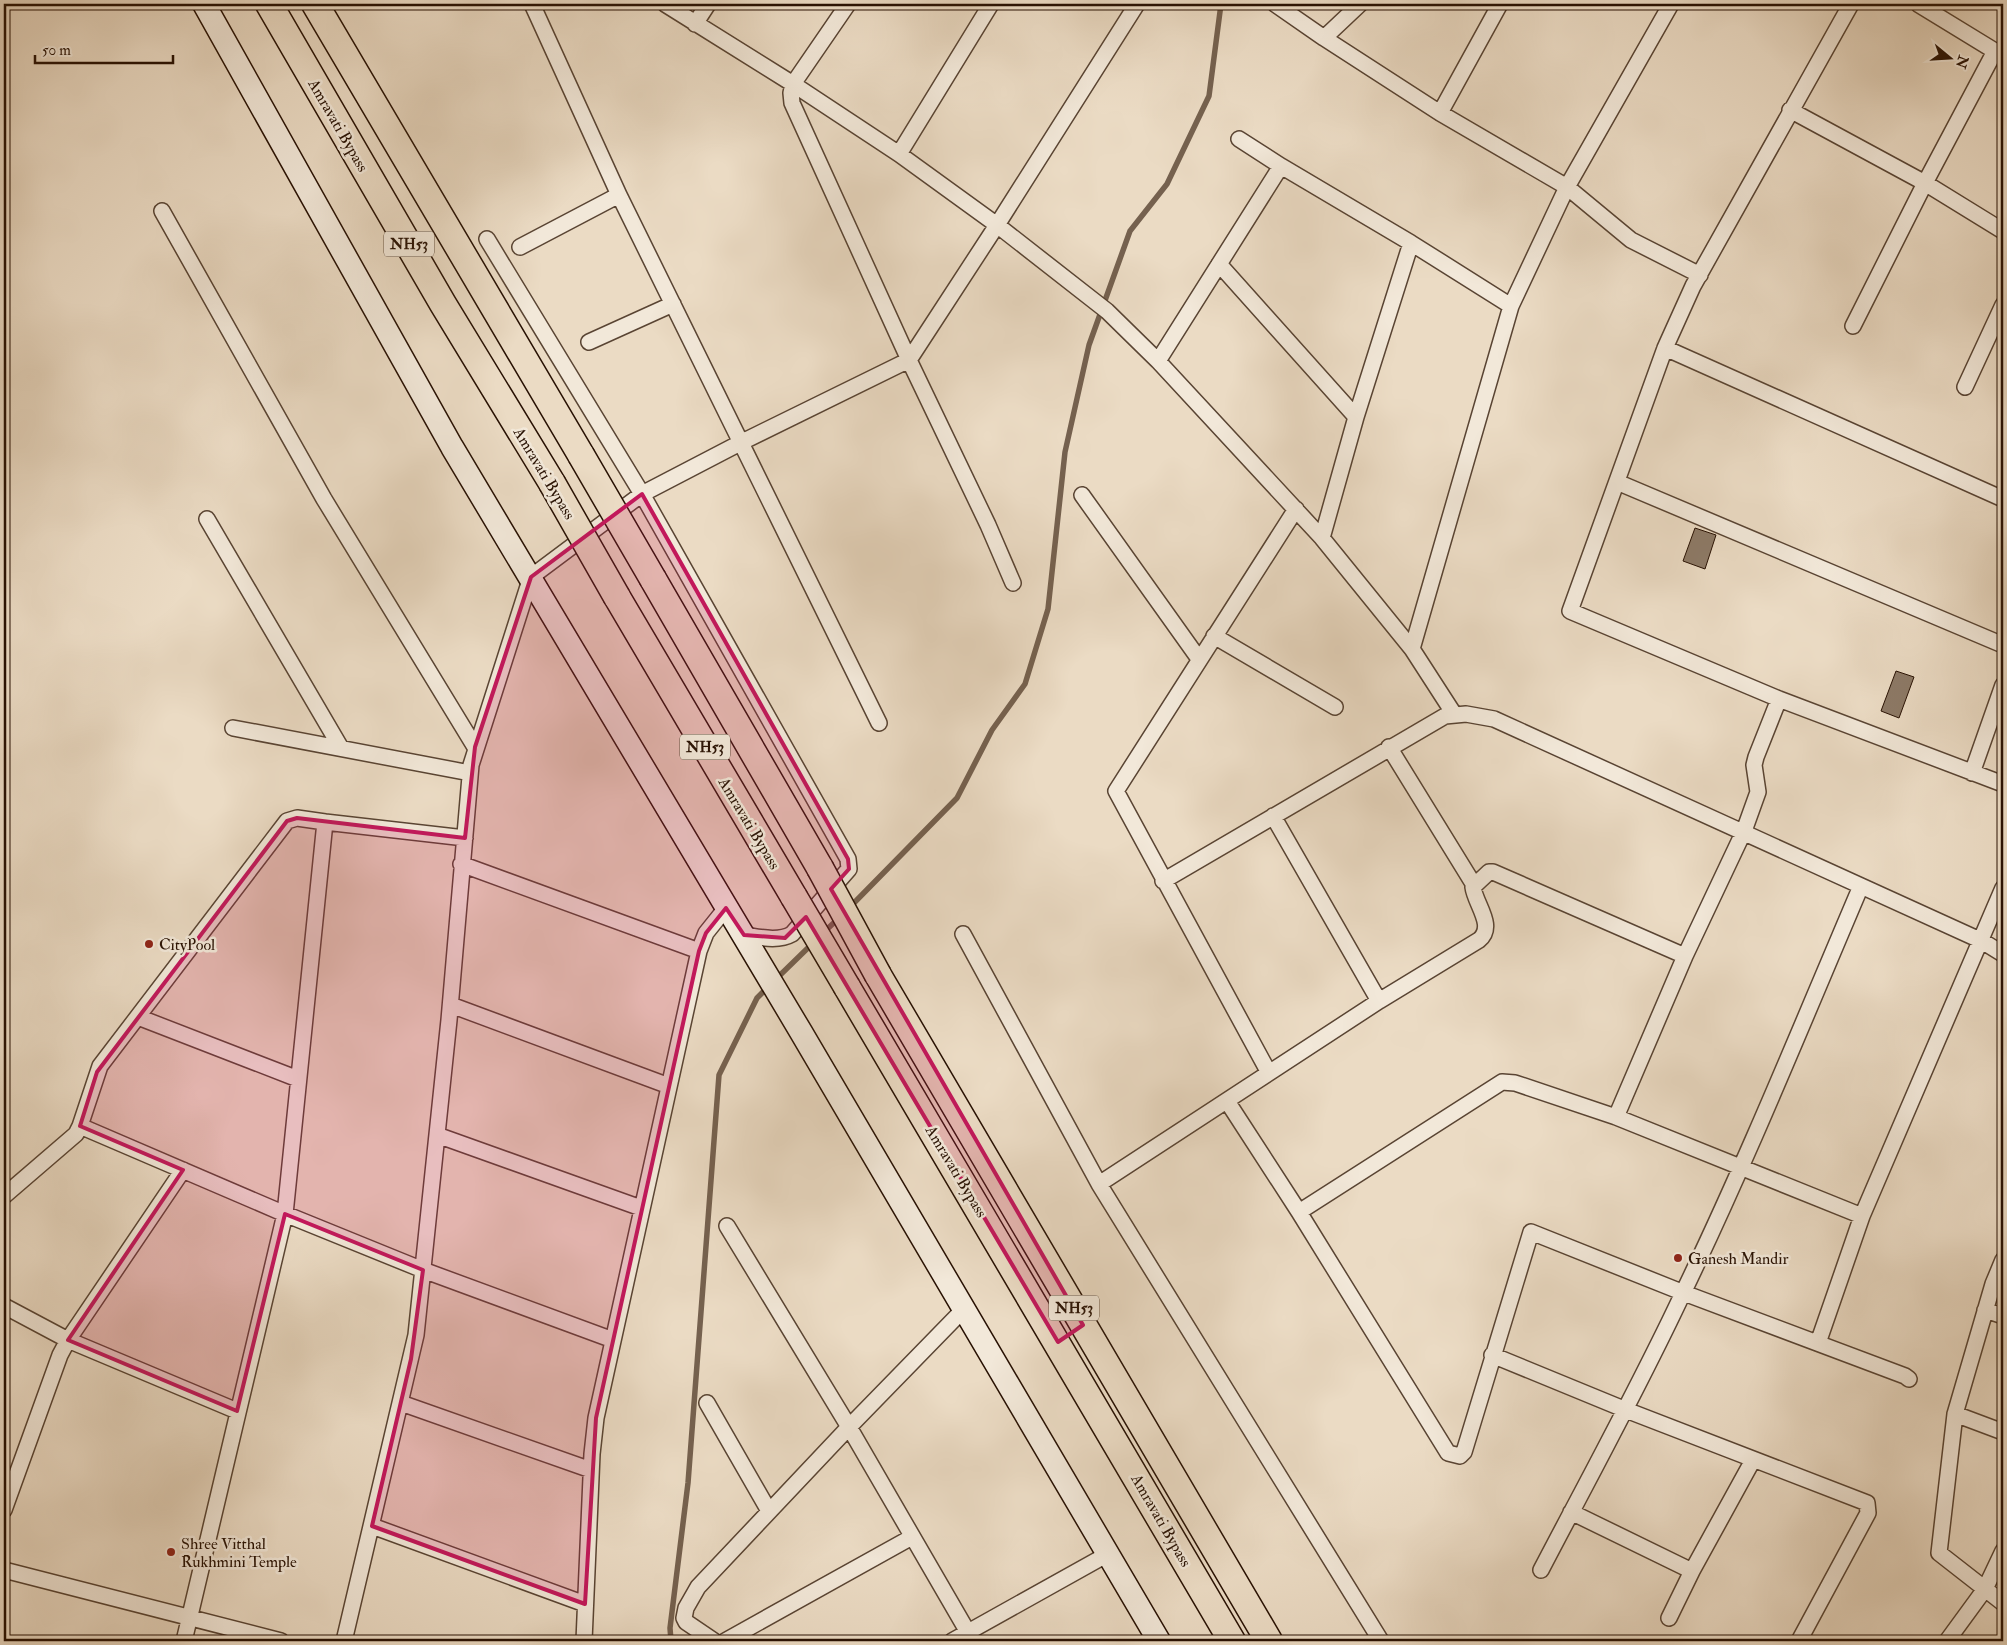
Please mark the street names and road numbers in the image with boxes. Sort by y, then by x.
street label: Amravati Bypass [302,75,373,176]
road number: NH53 [384,232,434,256]
street label: Amravati Bypass [507,423,580,524]
road number: NH53 [680,734,730,760]
street label: Amravati Bypass [712,773,785,874]
street label: Amravati Bypass [919,1121,992,1222]
road number: NH53 [1049,1296,1099,1320]
street label: Amravati Bypass [1125,1470,1196,1571]

